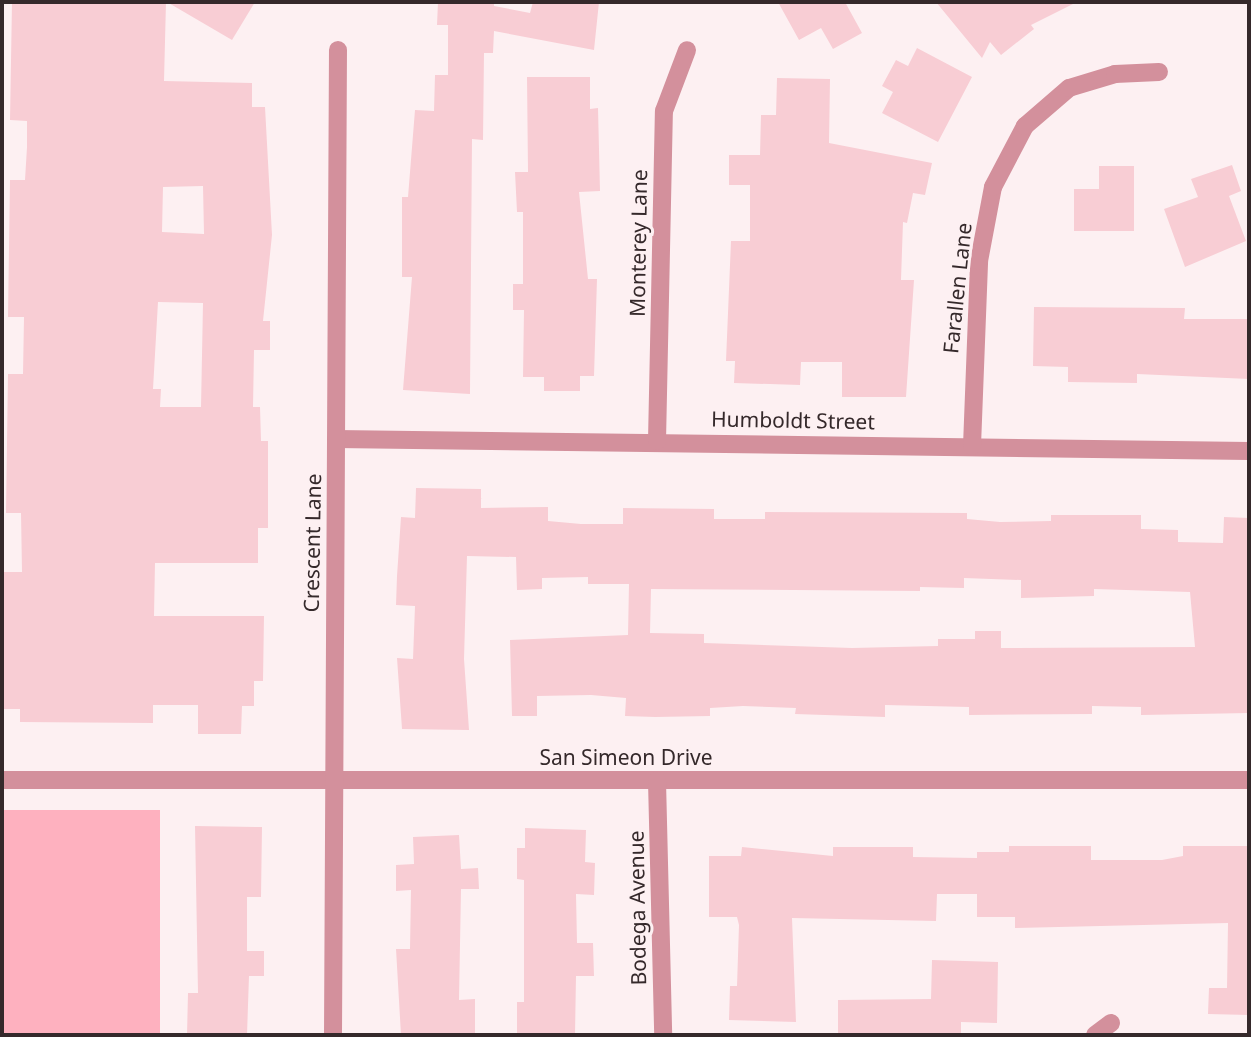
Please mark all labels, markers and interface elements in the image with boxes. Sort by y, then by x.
street label: Monterey Lane [624,169,652,317]
street label: Farallen Lane [938,221,976,355]
street label: Humboldt Street [711,406,875,434]
street label: Crescent Lane [298,473,326,613]
street label: San Simeon Drive [539,744,713,770]
street label: Bodega Avenue [623,830,651,986]

